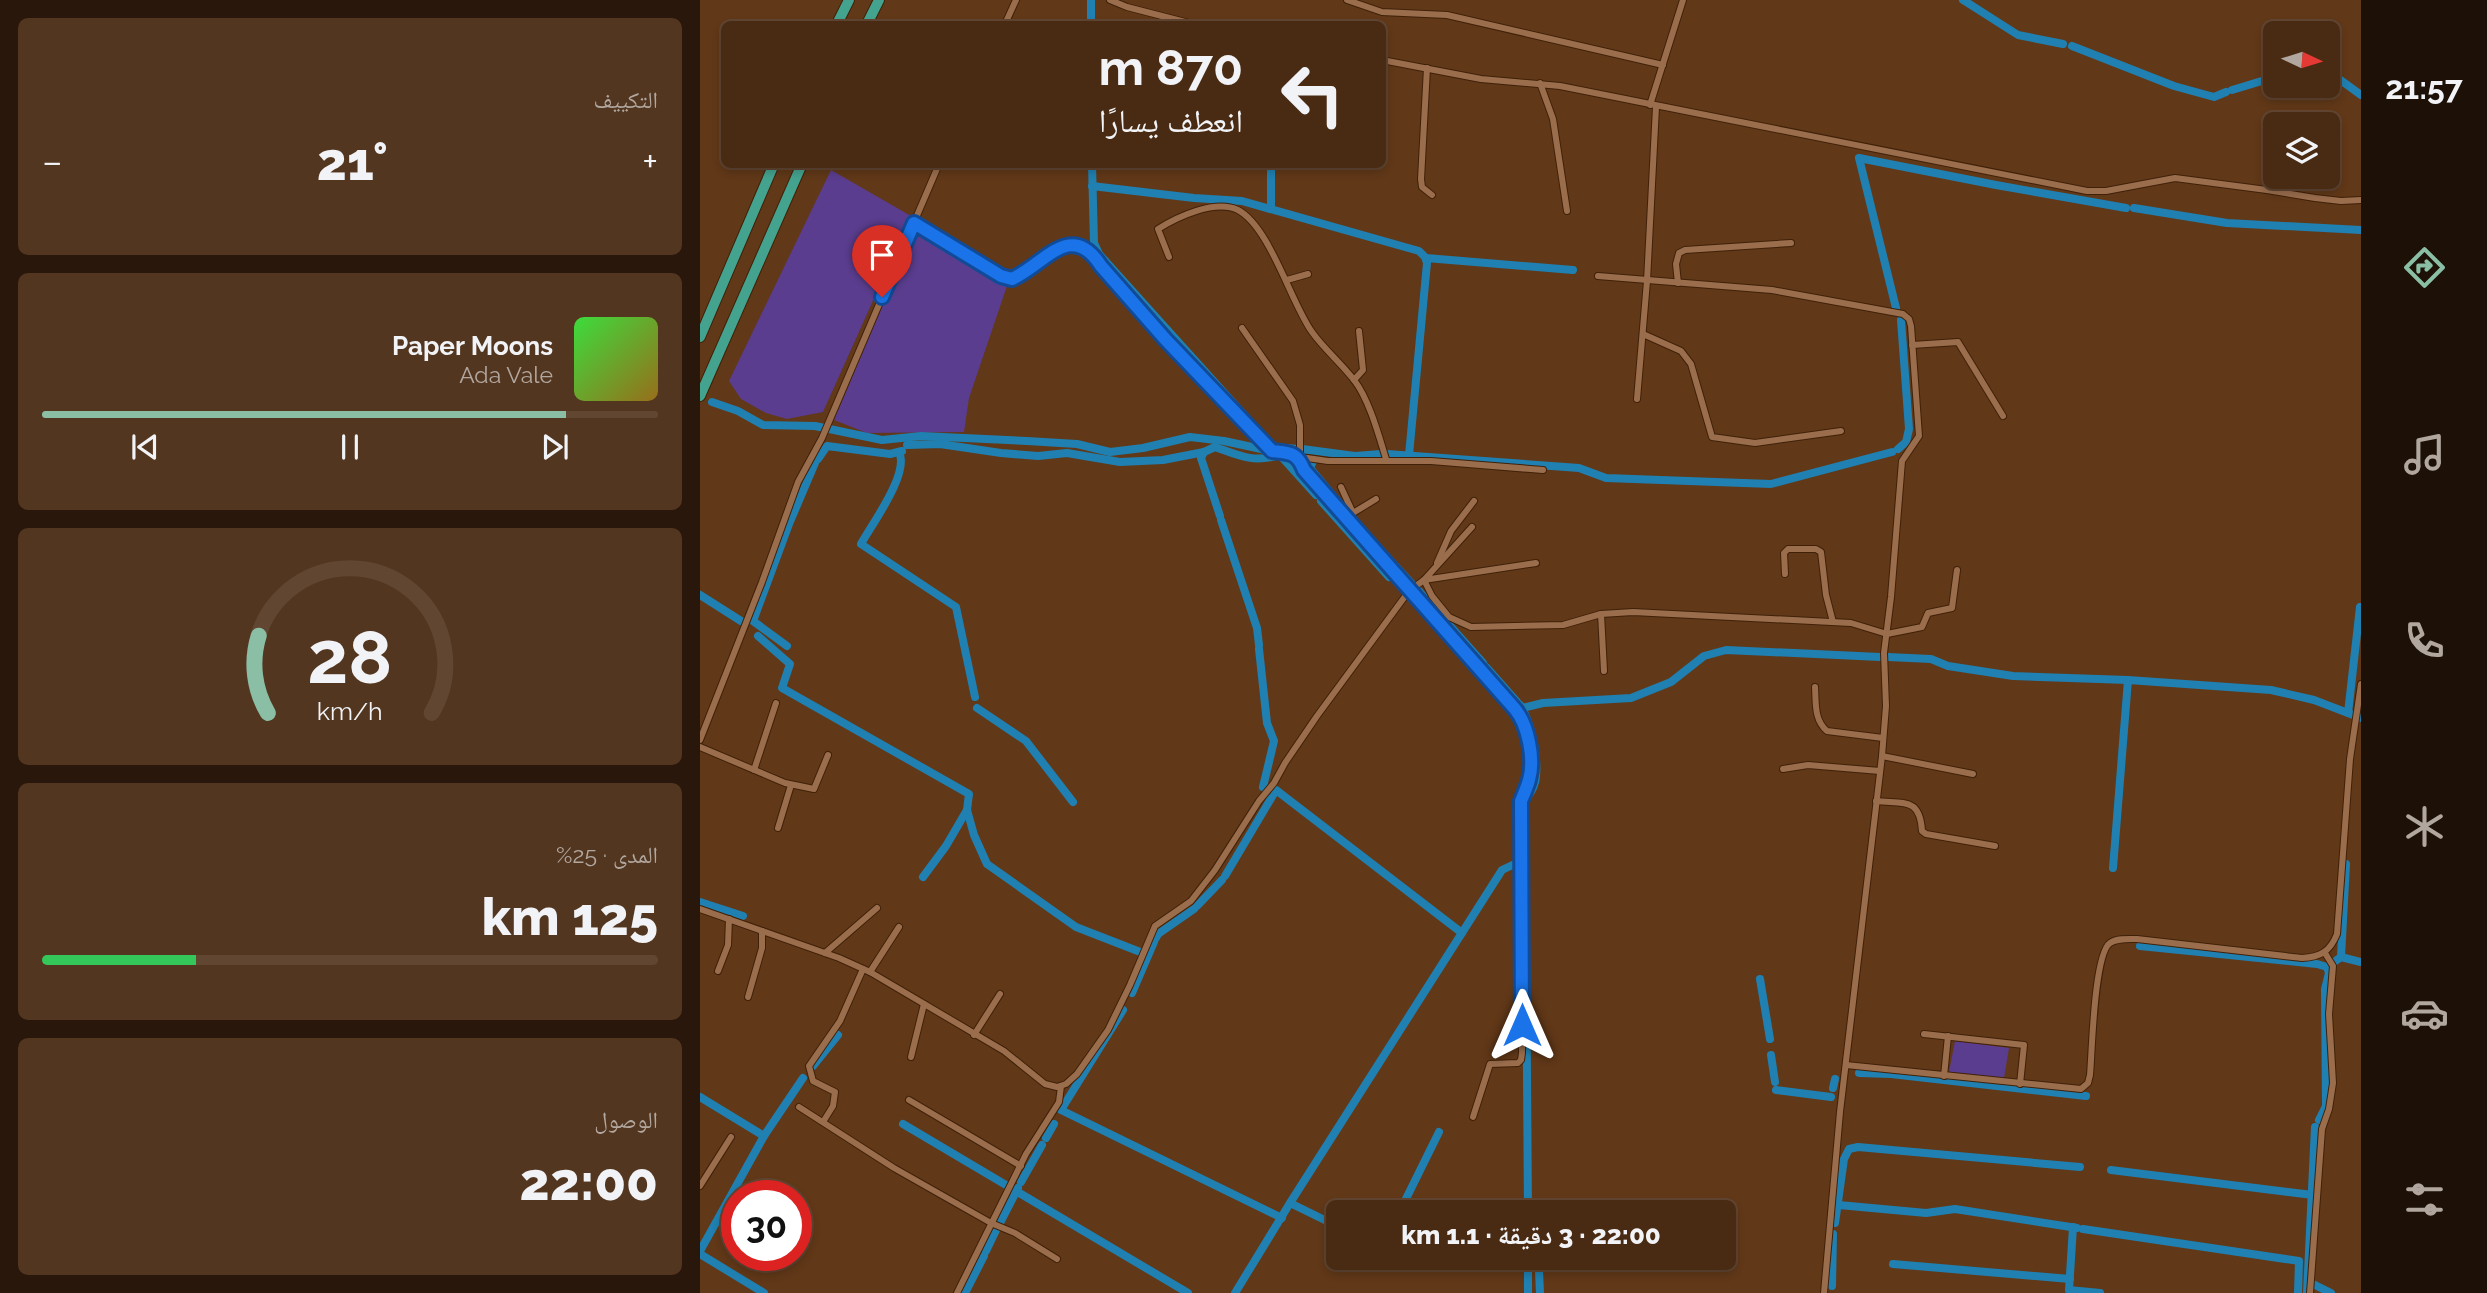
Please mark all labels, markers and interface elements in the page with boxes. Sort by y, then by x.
north arrow [2263,21,2340,98]
map controls [2263,21,2340,189]
text: 870 m [1098,39,1243,96]
icon: left [1267,49,1358,140]
text: 21:57 [2385,69,2463,106]
text: التكييف [593,86,658,113]
text: انعطف يسارًا [1099,102,1243,139]
button: layers [2263,112,2340,189]
text: 21° [317,131,388,192]
text: − [42,139,62,184]
text: + [642,139,658,184]
pin [852,225,912,297]
icon: arrive [863,236,901,274]
icon: directions [2400,243,2449,292]
text: Paper Moons [392,331,553,361]
text: Ada Vale [459,361,553,388]
icon: previous [126,428,164,466]
icon: pause [331,428,369,466]
icon: next [536,428,574,466]
icon: music [2400,430,2449,479]
text: 28 [307,615,393,700]
icon: phone [2400,616,2449,665]
text: km/h [317,695,383,725]
icon: climate [2400,802,2449,851]
text: المدى · 25% [556,841,658,868]
text: 125 km [482,886,658,947]
position arrow [1485,988,1559,1062]
icon: car [2400,989,2449,1038]
text: الوصول [594,1106,658,1133]
text: 22:00 [520,1151,658,1212]
icon: filters [2400,1175,2449,1224]
speed limit sign: 30 [721,1180,812,1271]
text: 22:00 · 3 دقيقة · 1.1 km [1401,1220,1661,1250]

